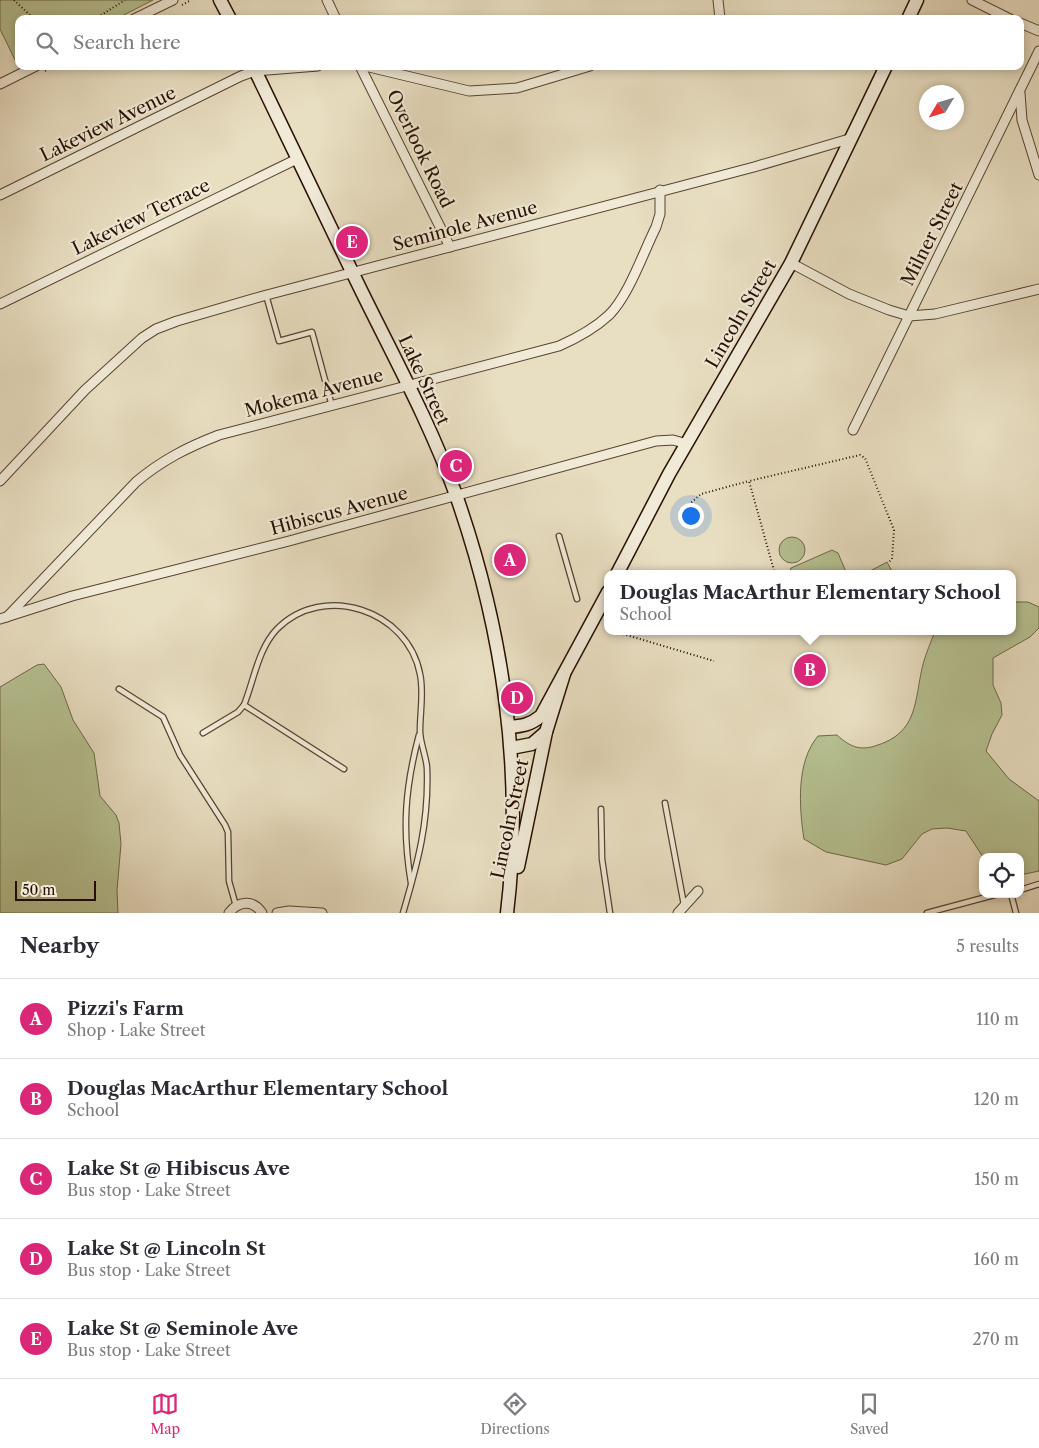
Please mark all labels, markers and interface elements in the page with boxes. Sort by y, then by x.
search box [15,15,1024,70]
icon: search [33,29,61,57]
text: Search here [73,31,181,54]
street label: Lakeview Avenue [37,82,179,166]
north arrow [919,85,964,130]
street label: Overlook Road [382,86,458,212]
street label: Lakeview Terrace [69,174,213,260]
street label: Milner Street [896,178,968,290]
street label: Seminole Avenue [390,196,540,256]
pin: E [336,223,368,261]
street label: Lincoln Street [701,255,781,372]
street label: Lake Street [394,331,455,429]
street label: Mokema Avenue [242,364,386,422]
pin: C [440,447,472,485]
street label: Hibiscus Avenue [268,482,410,540]
your location [678,503,704,529]
pin: A [494,541,526,579]
popup [604,570,1016,635]
text: Douglas MacArthur Elementary School [619,581,1001,604]
text: School [619,604,672,624]
pin: B [794,651,826,689]
pin: D [501,679,533,717]
street label: Lincoln Street [487,757,534,881]
map controls [979,853,1024,898]
button: locate [979,853,1024,898]
scale bar [15,878,96,901]
text: 50 m [22,881,55,899]
text: Nearby [20,933,99,958]
text: 5 results [956,936,1019,956]
text: Pizzi's Farm [67,997,184,1020]
text: A [30,1009,42,1029]
text: 110 m [976,1009,1019,1029]
text: Shop · Lake Street [67,1020,205,1040]
text: Douglas MacArthur Elementary School [67,1077,448,1100]
text: B [30,1089,42,1109]
text: 120 m [974,1089,1019,1109]
text: School [67,1100,119,1120]
text: Lake St @ Hibiscus Ave [67,1157,290,1180]
text: C [30,1169,42,1189]
text: 150 m [974,1169,1019,1189]
text: Bus stop · Lake Street [67,1180,231,1200]
text: Lake St @ Lincoln St [67,1237,266,1260]
text: D [29,1249,43,1269]
text: 160 m [974,1249,1019,1269]
text: Bus stop · Lake Street [67,1260,231,1280]
text: Lake St @ Seminole Ave [67,1317,298,1340]
text: E [30,1329,42,1349]
text: 270 m [973,1329,1019,1349]
text: Bus stop · Lake Street [67,1340,231,1360]
tab: Map [150,1390,180,1438]
tab: Directions [480,1390,550,1438]
tab: Saved [850,1390,889,1438]

